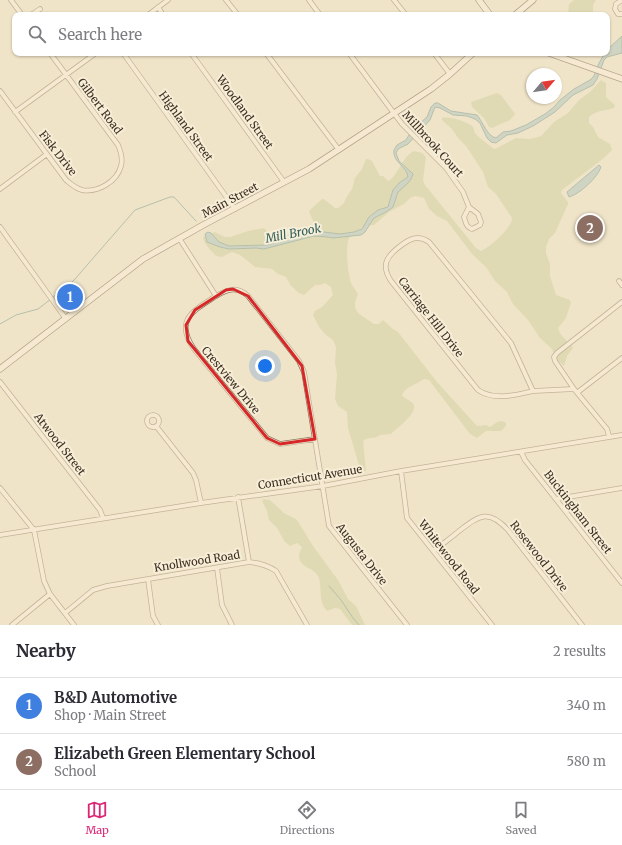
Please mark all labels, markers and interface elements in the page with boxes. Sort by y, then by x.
search box [12,12,610,56]
icon: search [26,23,48,45]
text: Search here [58,25,142,44]
north arrow [526,68,562,104]
street label: Woodland Street [213,72,277,152]
street label: Gilbert Road [75,75,126,137]
street label: Highland Street [156,88,217,164]
street label: Millbrook Court [400,108,467,181]
street label: Fisk Drive [36,128,80,179]
street label: Main Street [199,179,261,221]
pin: 2 [577,213,603,243]
water label: Mill Brook [263,220,323,246]
street label: Carriage Hill Drive [395,274,467,360]
pin: 1 [57,282,83,312]
street label: Crestview Drive [199,344,263,417]
your location [255,356,275,376]
street label: Atwood Street [31,409,89,479]
street label: Connecticut Avenue [257,462,363,492]
street label: Buckingham Street [541,467,615,557]
street label: Whitewood Road [415,516,483,597]
street label: Rosewood Drive [507,518,571,594]
street label: Augusta Drive [333,519,391,588]
street label: Knollwood Road [153,547,241,575]
text: Nearby [16,640,76,662]
text: 2 results [553,643,606,660]
text: B&D Automotive [54,688,177,707]
text: 1 [26,697,32,714]
text: 340 m [567,697,606,714]
text: Shop · Main Street [54,707,166,724]
text: Elizabeth Green Elementary School [54,744,315,763]
text: 2 [25,753,33,770]
text: 580 m [567,753,606,770]
text: School [54,763,96,780]
tab: Map [85,799,109,837]
tab: Directions [280,799,335,837]
tab: Saved [505,799,537,837]

